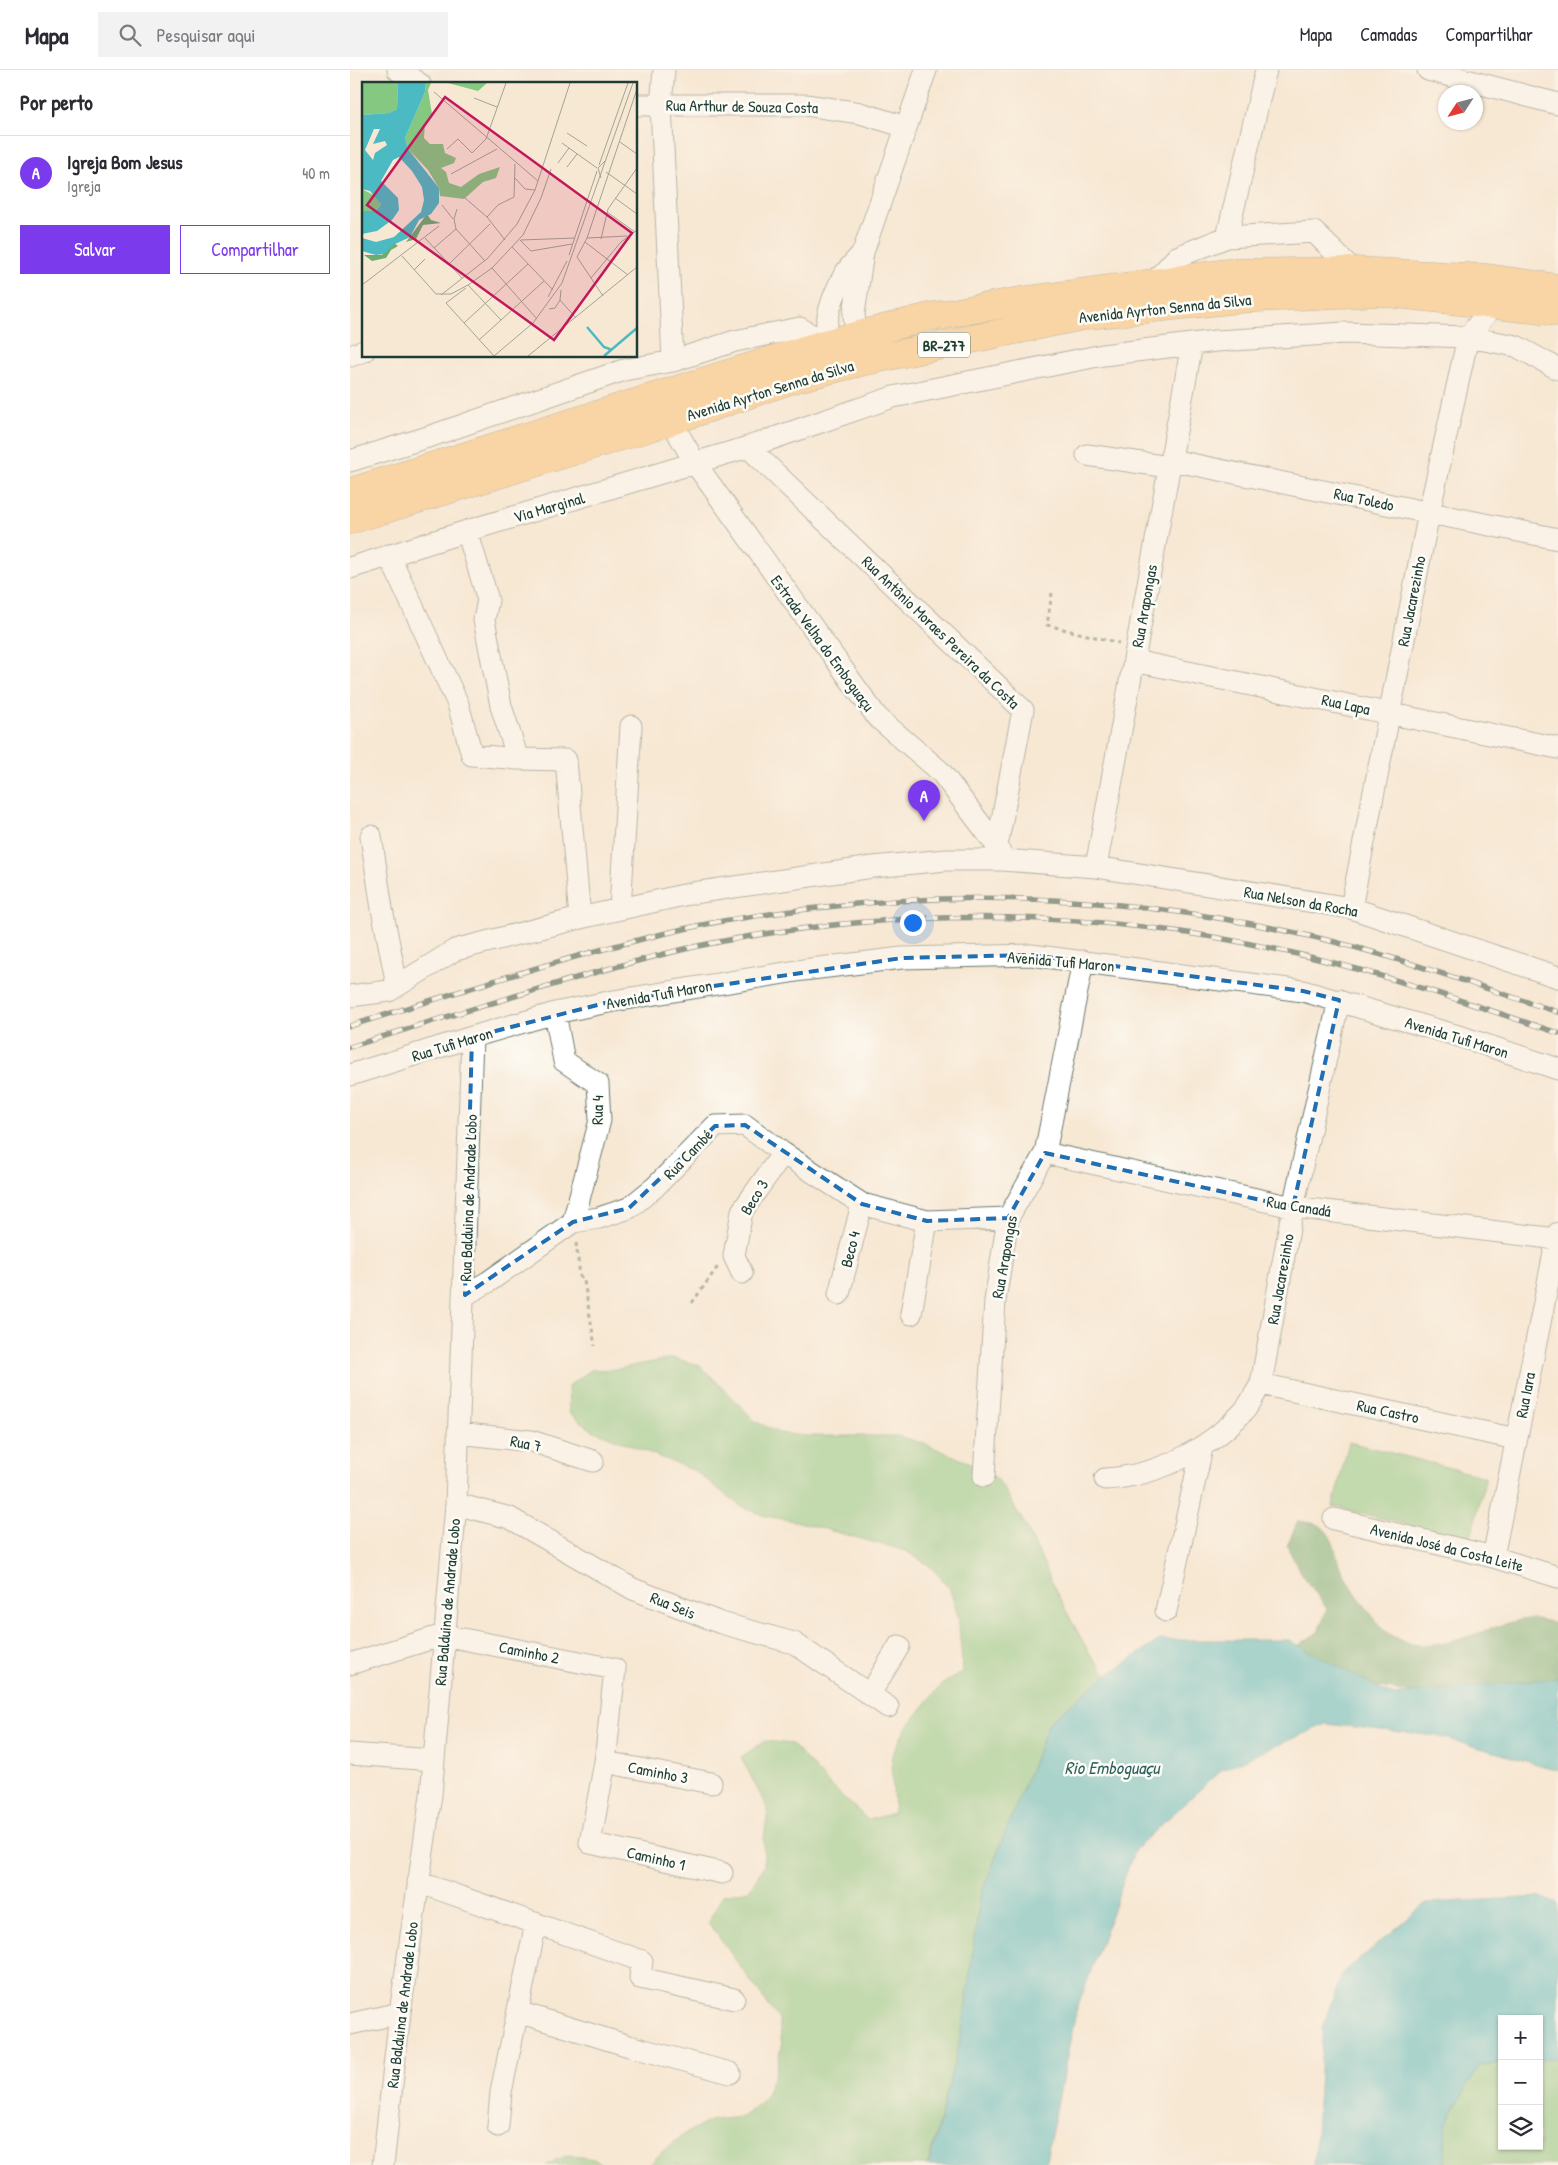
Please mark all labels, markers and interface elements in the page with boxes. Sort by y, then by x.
search box [98,12,448,57]
text: Mapa [25,19,68,51]
icon: search [116,21,144,49]
text: Pesquisar aqui [156,22,256,48]
text: Mapa [1300,22,1332,47]
text: Camadas [1360,22,1417,47]
text: Compartilhar [1445,22,1533,47]
inset map [362,82,638,358]
north arrow [1438,85,1483,130]
text: Por perto [20,88,93,117]
street label: Rua Arthur de Souza Costa [666,94,818,118]
text: Igreja Bom Jesus [67,149,182,175]
text: A [32,162,40,184]
text: 40 m [302,162,330,184]
text: Igreja [67,175,100,197]
button: Salvar [20,225,170,274]
button: Compartilhar [180,225,330,274]
street label: Avenida Ayrton Senna da Silva [1078,288,1252,328]
road number: BR-277 [918,332,970,358]
street label: Avenida Ayrton Senna da Silva [684,354,856,426]
street label: Rua Toledo [1332,482,1397,516]
street label: Via Marginal [511,486,588,528]
street label: Rua Antônio Moraes Pereira da Costa [857,551,1025,713]
street label: Rua Jacarezinho [1391,553,1431,648]
street label: Rua Arapongas [1126,563,1162,649]
street label: Estrada Velha do Emboguaçu [766,570,880,716]
street label: Rua Lapa [1320,688,1372,720]
pin: A [908,780,940,821]
street label: Rua Nelson da Rocha [1242,880,1360,922]
your location [900,910,926,936]
street label: Avenida Tufi Maron [1007,945,1115,977]
street label: Avenida Tufi Maron [604,974,714,1014]
street label: Avenida Tufi Maron [1403,1011,1511,1063]
street label: Rua Tufi Maron [409,1021,495,1067]
street label: Rua 4 [586,1095,608,1125]
street label: Rua Balduina de Andrade Lobo [454,1113,482,1282]
street label: Rua Cambé [658,1123,718,1184]
street label: Beco 3 [735,1175,773,1219]
street label: Rua Canadá [1265,1190,1333,1222]
street label: Rua Arapongas [986,1214,1022,1300]
street label: Beco 4 [835,1228,865,1270]
street label: Rua Jacarezinho [1261,1231,1299,1326]
street label: Rua Iara [1510,1370,1540,1420]
street label: Rua Castro [1355,1394,1422,1428]
street label: Rua 7 [508,1429,544,1457]
street label: Rua Balduina de Andrade Lobo [429,1517,465,1686]
street label: Avenida José da Costa Leite [1368,1517,1526,1577]
street label: Rua Seis [647,1586,699,1624]
street label: Caminho 2 [497,1635,562,1669]
street label: Caminho 3 [626,1755,690,1789]
water label: Rio Emboguaçu [1065,1755,1161,1780]
street label: Caminho 1 [625,1841,688,1875]
street label: Rua Balduina de Andrade Lobo [381,1920,423,2089]
map controls [1498,2015,1543,2150]
button: + [1498,2015,1543,2060]
button: − [1498,2060,1543,2105]
button: layers [1498,2105,1543,2150]

